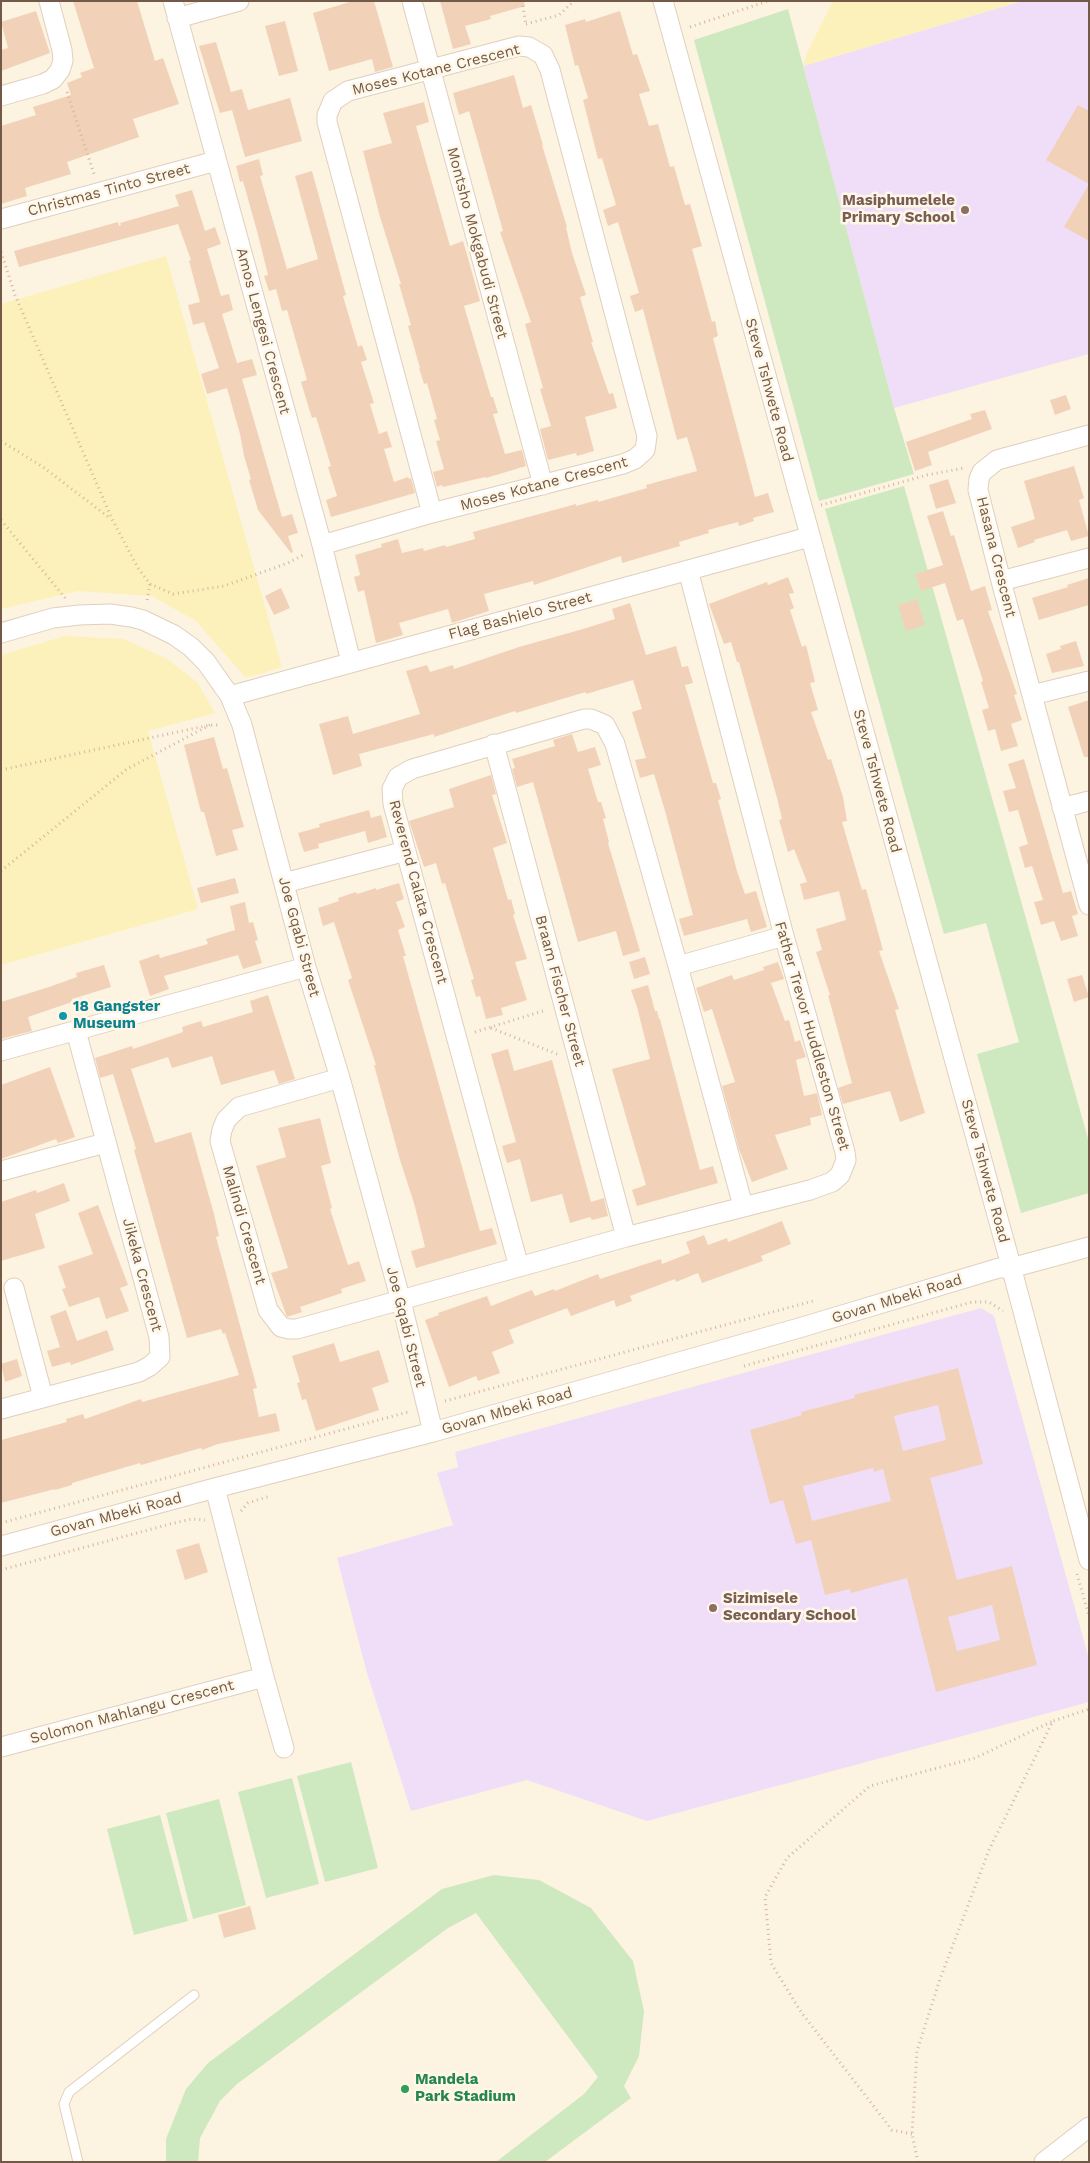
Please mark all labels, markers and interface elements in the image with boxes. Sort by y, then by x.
street label: Moses Kotane Crescent [350,40,522,100]
street label: Montsho Mokgabudi Street [443,145,511,341]
street label: Christmas Tinto Street [26,160,192,220]
place label: Masiphumelele Primary School [842,192,955,227]
marker: Masiphumelele Primary School [959,204,971,216]
street label: Amos Lengesi Crescent [232,246,294,416]
street label: Steve Tshwete Road [741,316,797,464]
street label: Moses Kotane Crescent [458,453,630,515]
street label: Hasana Crescent [972,495,1020,619]
street label: Flag Bashielo Street [447,588,593,644]
street label: Steve Tshwete Road [849,707,905,855]
street label: Reverend Calata Crescent [385,798,451,986]
street label: Joe Gqabi Street [274,875,324,999]
street label: Braam Fischer Street [531,913,589,1069]
street label: Father Trevor Huddleston Street [771,919,853,1153]
place label: 18 Gangster Museum [73,998,160,1033]
marker: 18 Gangster Museum [57,1010,69,1022]
street label: Steve Tshwete Road [957,1097,1013,1245]
street label: Malindi Crescent [218,1163,270,1287]
street label: Jikeka Crescent [118,1216,166,1334]
street label: Joe Gqabi Street [382,1265,430,1389]
street label: Govan Mbeki Road [830,1271,964,1327]
street label: Govan Mbeki Road [439,1384,575,1438]
street label: Govan Mbeki Road [48,1489,184,1541]
place label: Sizimisele Secondary School [723,1590,856,1625]
marker: Sizimisele Secondary School [707,1602,719,1614]
street label: Solomon Mahlangu Crescent [28,1676,236,1748]
place label: Mandela Park Stadium [415,2071,516,2106]
marker: Mandela Park Stadium [399,2083,411,2095]

